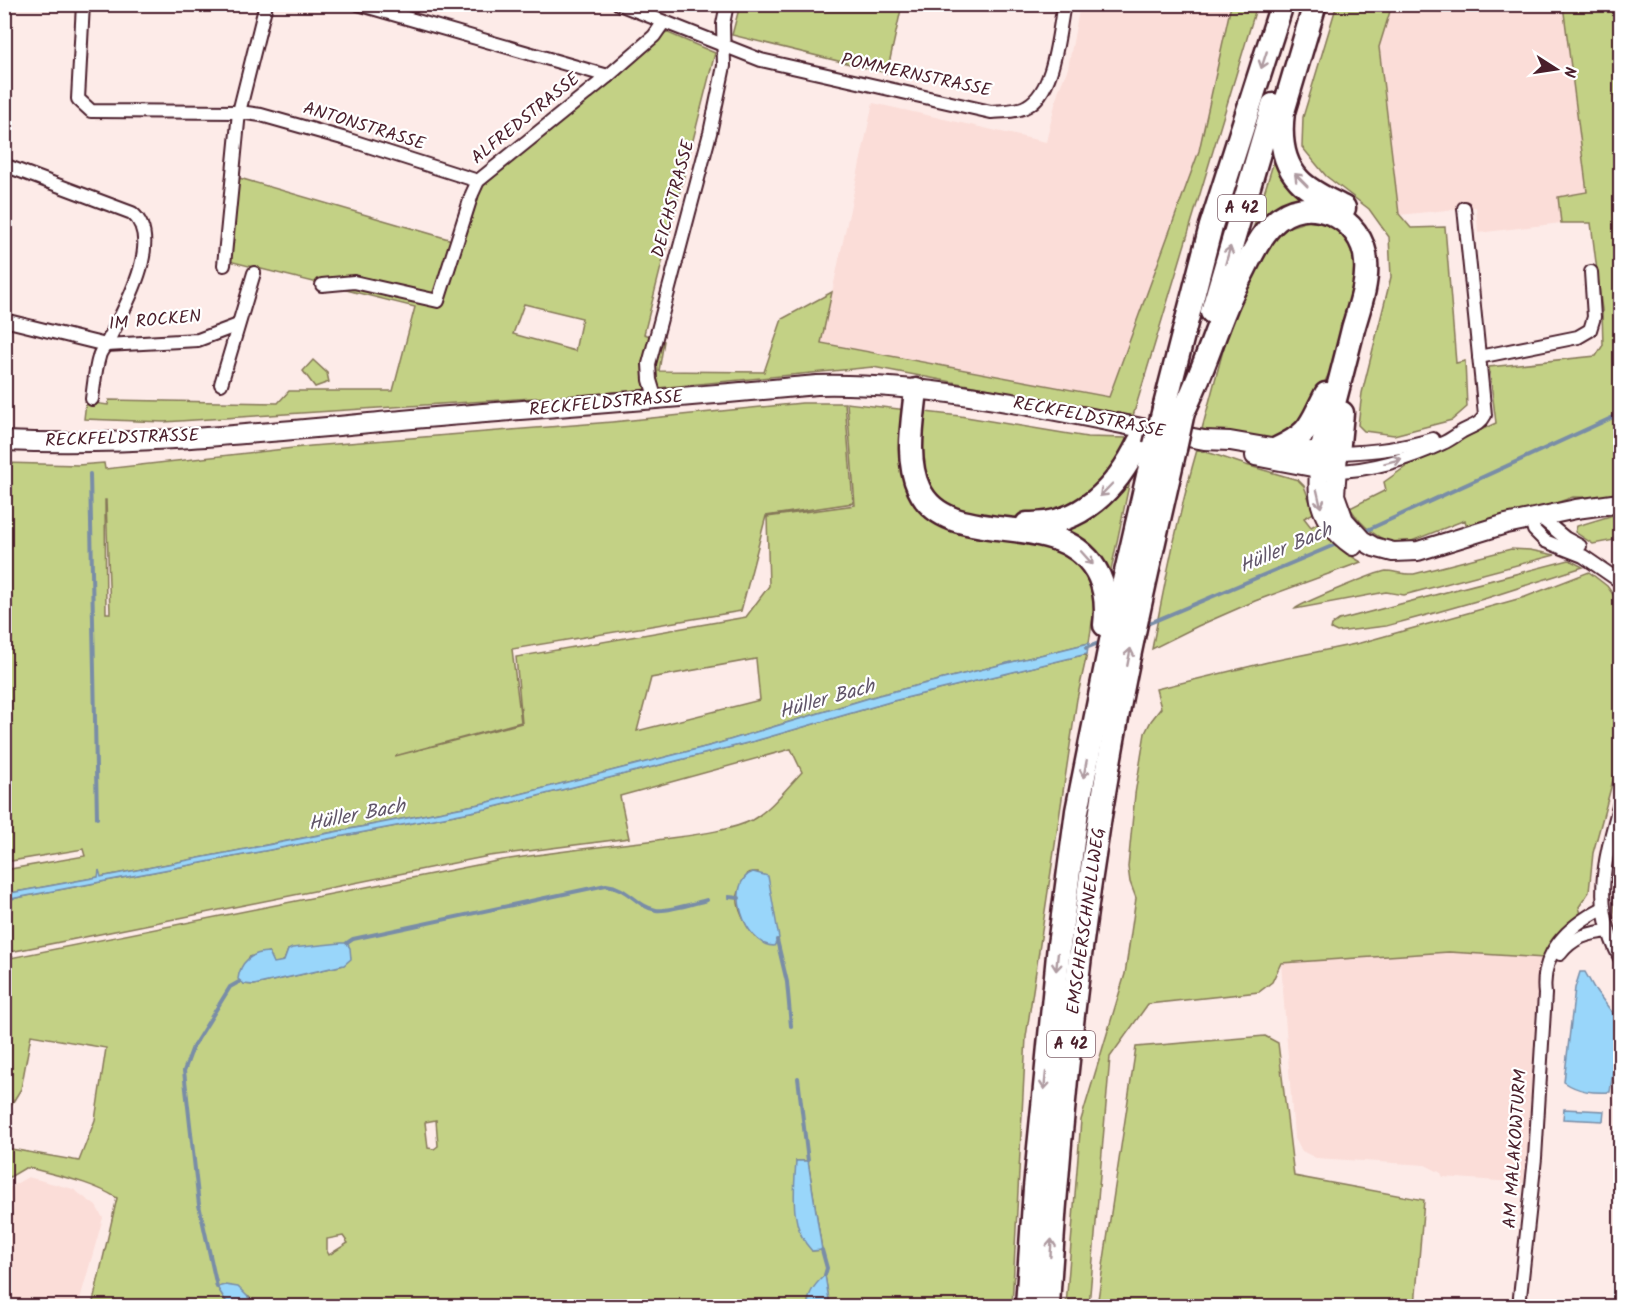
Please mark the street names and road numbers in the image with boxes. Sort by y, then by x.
street label: POMMERNSTRASSE [838,46,994,106]
street label: ALFREDSTRASSE [465,66,587,172]
street label: ANTONSTRASSE [299,95,429,159]
street label: DEICHSTRASSE [644,136,704,261]
road number: A 42 [1218,195,1266,221]
street label: IM ROCKEN [108,303,202,339]
street label: RECKFELDSTRASSE [528,383,685,425]
street label: RECKFELDSTRASSE [1011,389,1168,447]
street label: RECKFELDSTRASSE [44,422,200,456]
street label: EMSCHERSCHNELLWEG [1060,826,1114,1016]
road number: A 42 [1047,1031,1095,1057]
street label: AM MALAKOWTURM [1496,1068,1536,1229]

